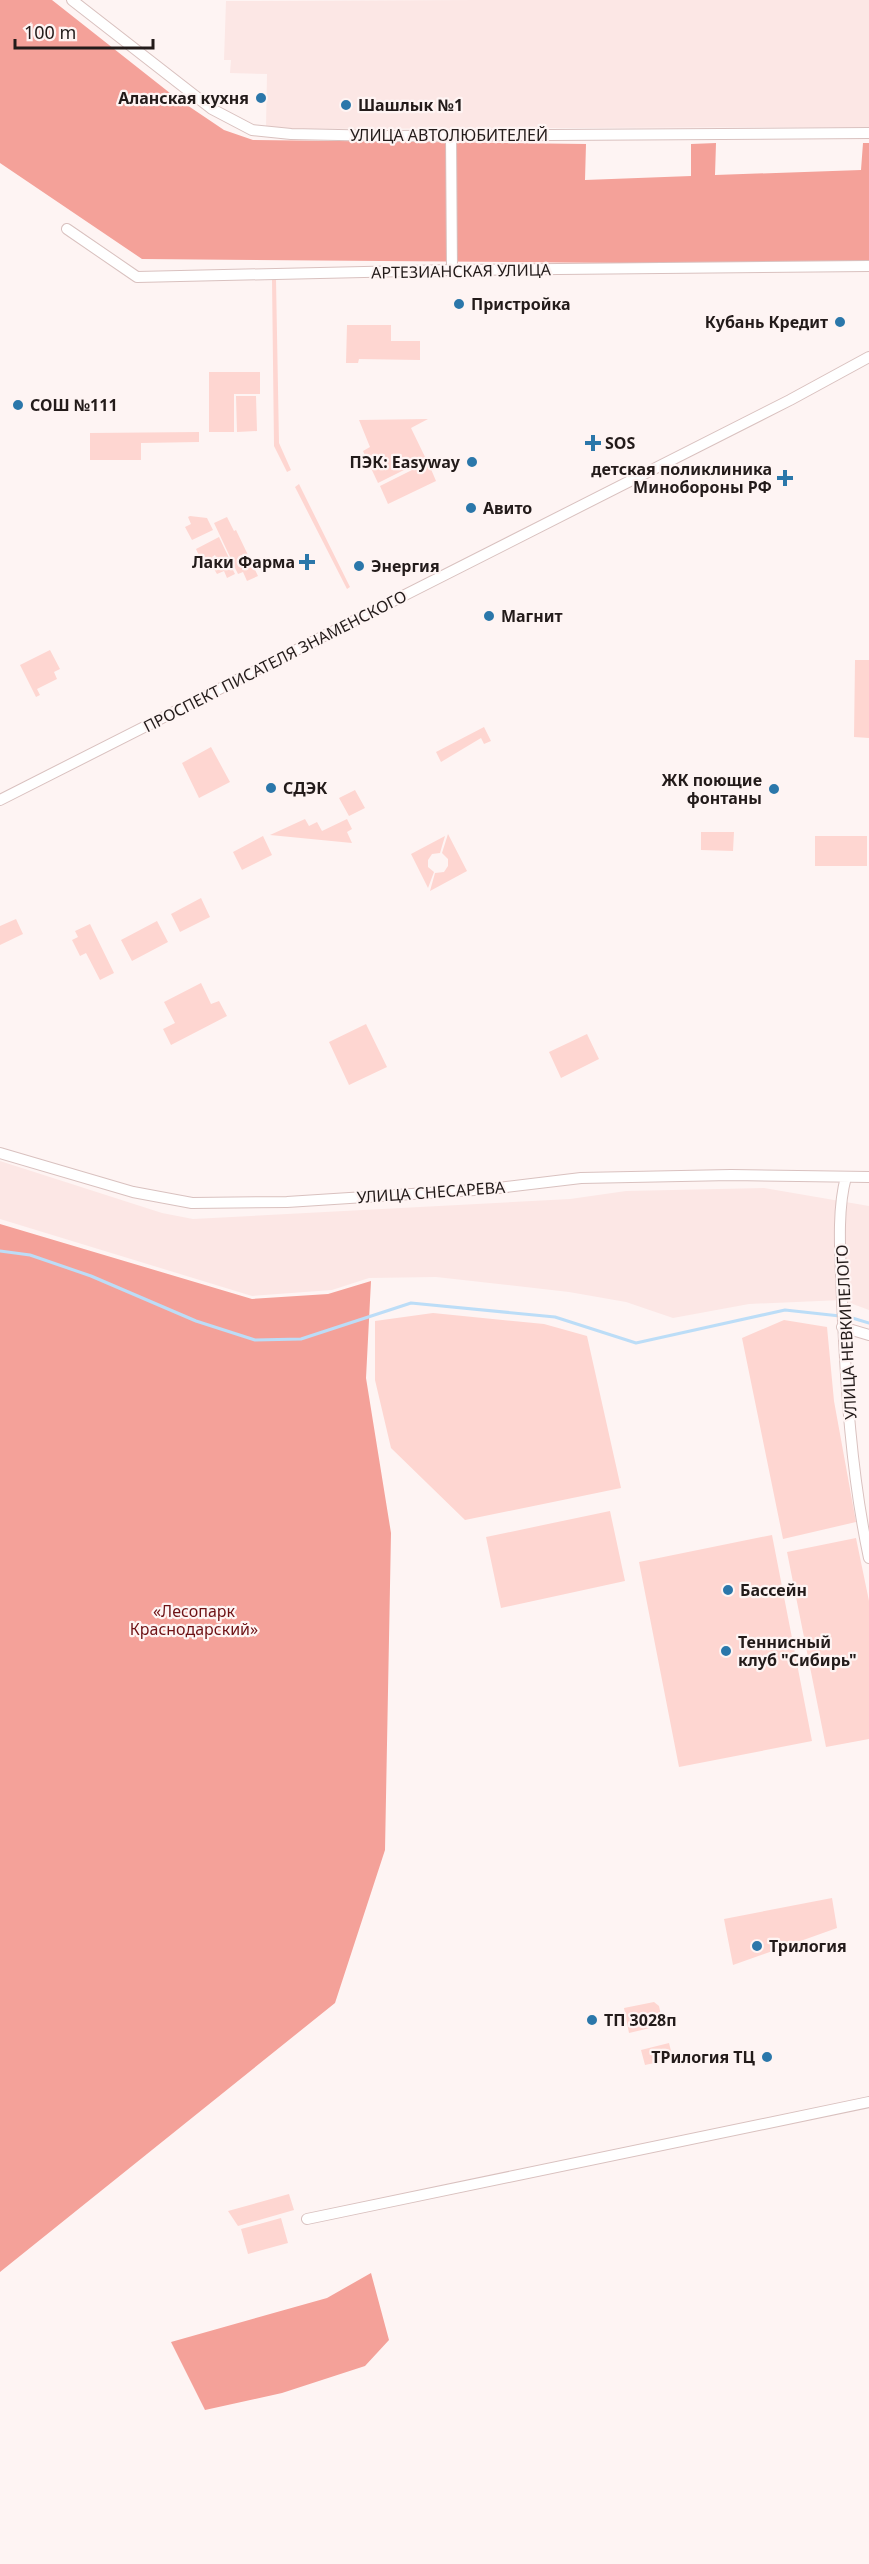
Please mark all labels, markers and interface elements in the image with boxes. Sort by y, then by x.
scale bar [15,12,153,50]
text: 100 m [24,20,76,44]
place label: Аланская кухня [118,87,249,109]
marker: Аланская кухня [254,91,268,105]
place label: Шашлык №1 [358,94,463,116]
marker: Шашлык №1 [339,98,353,112]
street label: УЛИЦА АВТОЛЮБИТЕЛЕЙ [350,124,548,146]
street label: АРТЕЗИАНСКАЯ УЛИЦА [371,258,552,284]
place label: Пристройка [471,293,571,315]
marker: Пристройка [452,297,466,311]
place label: Кубань Кредит [705,311,828,333]
marker: Кубань Кредит [833,315,847,329]
place label: СОШ №111 [30,394,118,416]
marker: СОШ №111 [11,398,25,412]
place label: SOS [605,432,635,454]
marker: SOS [586,436,600,450]
place label: ПЭК: Easyway [350,451,461,473]
marker: ПЭК: Easyway [465,455,479,469]
place label: детская поликлиника Минобороны РФ [591,458,772,498]
marker: детская поликлиника Минобороны РФ [776,469,794,487]
place label: Авито [483,497,532,519]
marker: Авито [464,501,478,515]
place label: Лаки Фарма [192,551,295,573]
marker: Лаки Фарма [300,555,314,569]
place label: Энергия [371,555,440,577]
marker: Энергия [352,559,366,573]
street label: ПРОСПЕКТ ПИСАТЕЛЯ ЗНАМЕНСКОГО [140,585,410,737]
place label: Магнит [501,605,563,627]
marker: Магнит [482,609,496,623]
place label: ЖК поющие фонтаны [661,769,762,809]
place label: СДЭК [283,777,328,799]
marker: СДЭК [264,781,278,795]
marker: ЖК поющие фонтаны [767,782,781,796]
street label: УЛИЦА СНЕСАРЕВА [356,1176,507,1208]
street label: УЛИЦА НЕВКИПЕЛОГО [830,1244,862,1420]
place label: Бассейн [740,1579,807,1601]
marker: Бассейн [721,1583,735,1597]
park label: «Лесопарк Краснодарский» [130,1600,258,1640]
place label: Теннисный клуб "Сибирь" [738,1631,857,1671]
marker: Теннисный клуб "Сибирь" [719,1644,733,1658]
place label: Трилогия [769,1935,847,1957]
marker: Трилогия [750,1939,764,1953]
place label: ТП 3028п [604,2009,677,2031]
marker: ТП 3028п [585,2013,599,2027]
place label: ТРилогия ТЦ [651,2046,756,2068]
marker: ТРилогия ТЦ [760,2050,774,2064]

